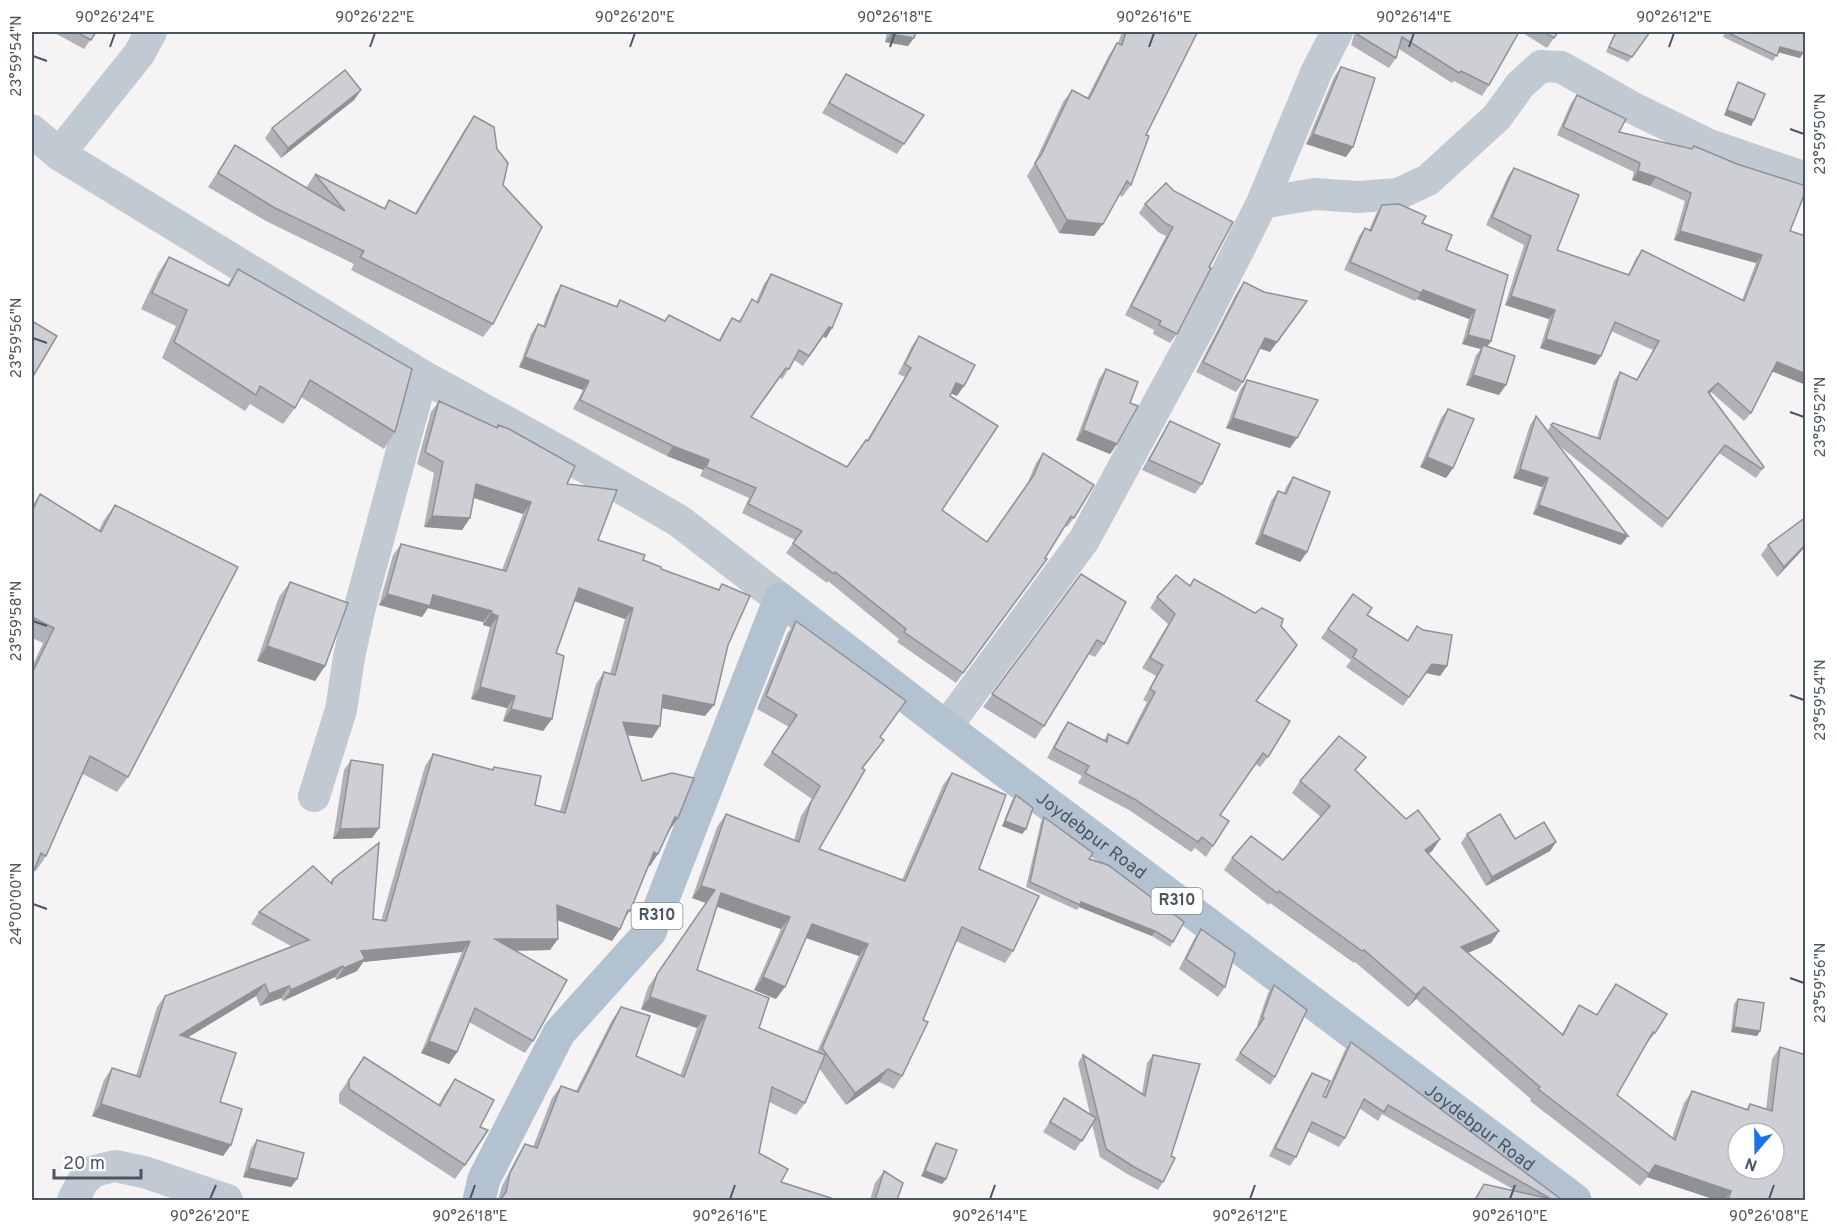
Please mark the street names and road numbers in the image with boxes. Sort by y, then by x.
street label: Joydebpur Road [1031,787,1151,885]
road number: R310 [1152,888,1202,914]
road number: R310 [632,903,682,929]
street label: Joydebpur Road [1419,1079,1539,1177]

